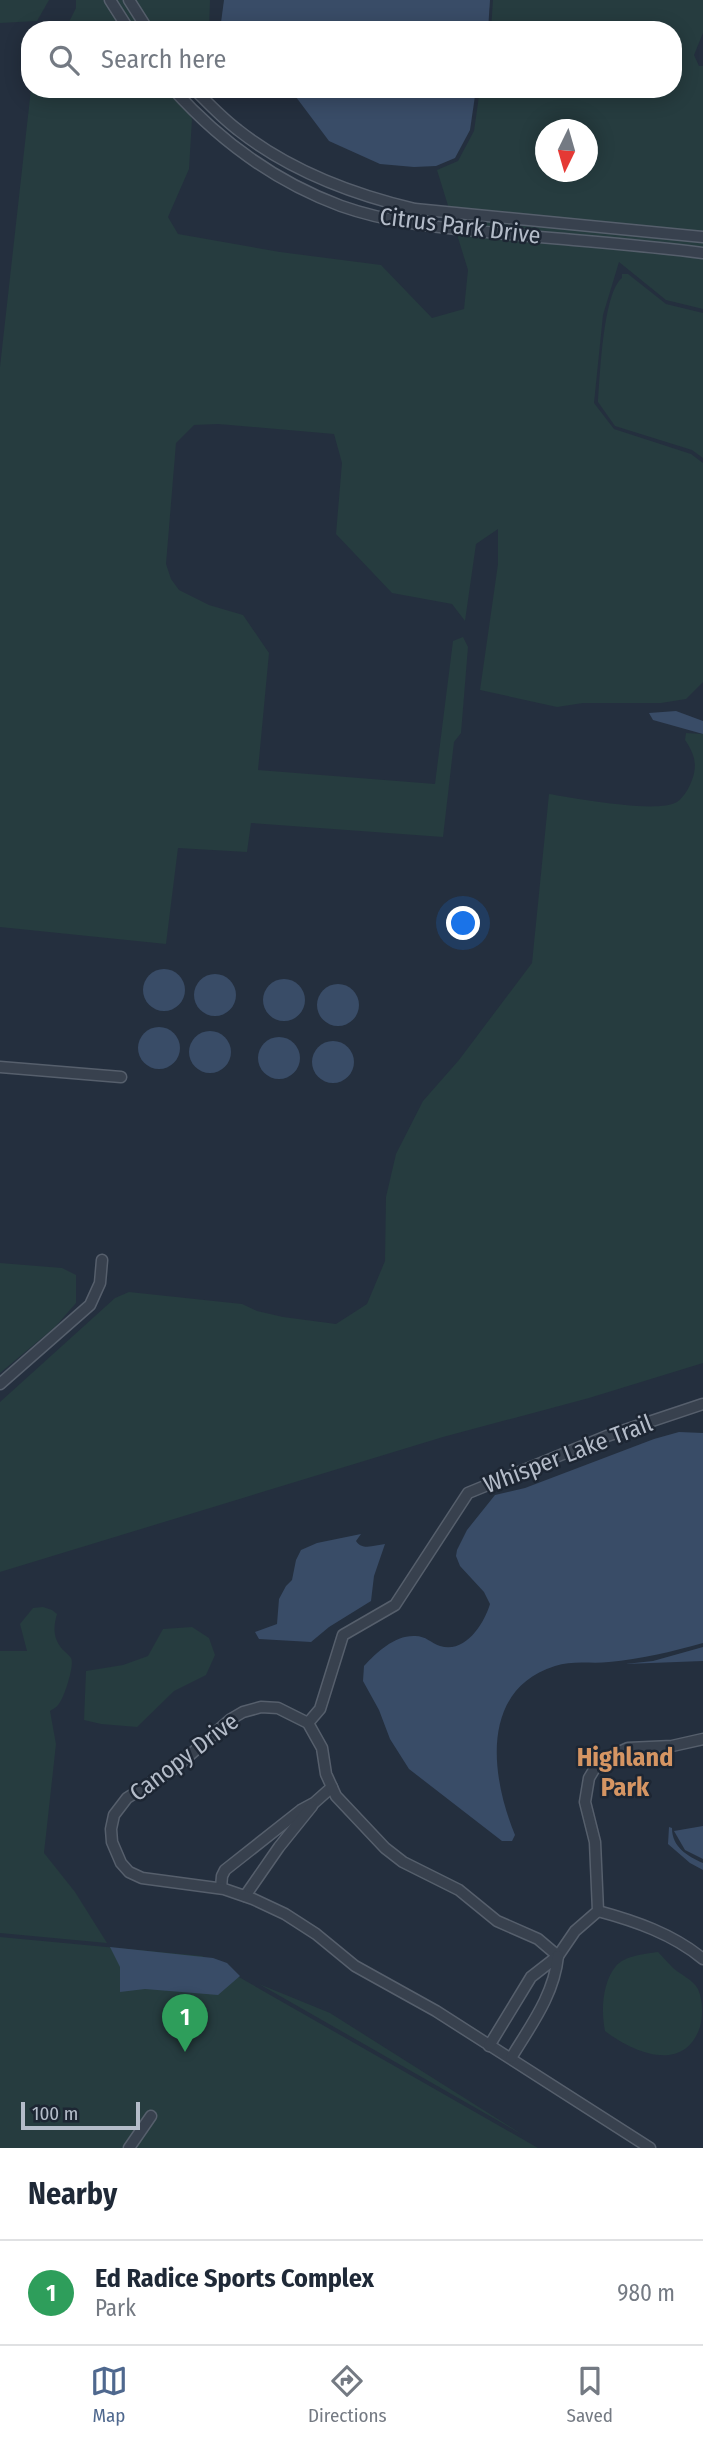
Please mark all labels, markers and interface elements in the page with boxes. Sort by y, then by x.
search box [21,21,682,98]
icon: search [45,41,83,79]
text: Search here [101,44,226,75]
north arrow [535,119,598,182]
street label: Citrus Park Drive [378,202,542,250]
your location [446,906,480,940]
street label: Whisper Lake Trail [480,1409,656,1499]
street label: Canopy Drive [124,1707,244,1807]
district label: Highland Park [577,1742,673,1803]
pin: 1 [162,1994,208,2052]
scale bar [21,2099,140,2131]
text: 100 m [32,2102,78,2125]
text: Nearby [28,2176,117,2212]
text: Ed Radice Sports Complex [95,2263,374,2294]
text: 1 [46,2279,56,2307]
text: 980 m [617,2279,675,2307]
text: Park [95,2294,136,2322]
tab: Map [90,2362,128,2427]
tab: Directions [308,2362,387,2427]
tab: Saved [567,2362,613,2427]

